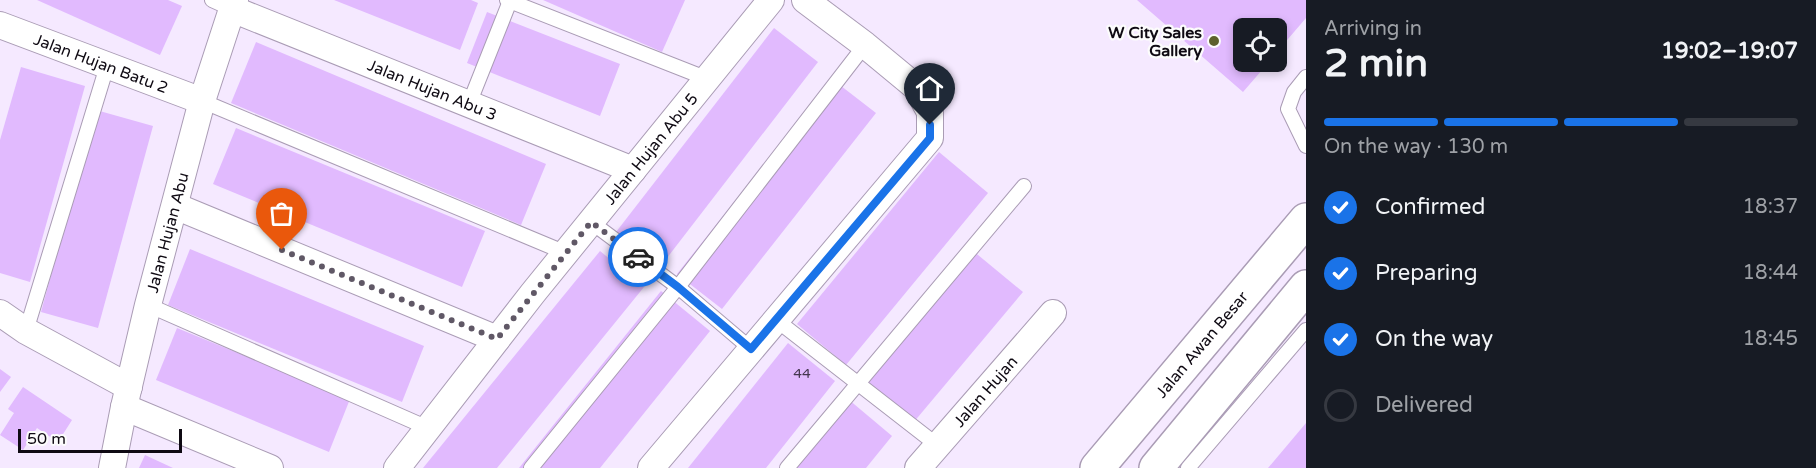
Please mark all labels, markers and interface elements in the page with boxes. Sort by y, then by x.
text: Arriving in [1324,17,1422,41]
map controls [1233,18,1287,72]
button: locate [1233,18,1287,72]
place label: W City Sales Gallery [1108,23,1202,61]
street label: Jalan Hujan Batu 2 [31,30,171,98]
marker: W City Sales Gallery [1207,34,1221,48]
text: 19:02–19:07 [1661,38,1798,64]
text: 2 min [1324,40,1428,87]
street label: Jalan Hujan Abu 3 [364,55,500,125]
pin [904,63,955,125]
icon: home [913,72,946,105]
street label: Jalan Hujan Abu 5 [600,89,703,209]
text: On the way · 130 m [1324,135,1508,159]
street label: Jalan Hujan Abu [143,170,194,295]
pin [256,188,307,250]
icon: check [1324,191,1357,224]
text: Confirmed [1375,194,1485,220]
text: 18:37 [1743,195,1798,219]
icon: bag [265,197,298,230]
courier [608,227,668,287]
icon: car [622,241,655,274]
icon: check [1324,257,1357,290]
text: Preparing [1375,260,1478,286]
text: 18:44 [1743,261,1798,285]
street label: Jalan Awan Besar [1152,287,1253,402]
icon: check [1324,323,1357,356]
text: On the way [1375,326,1493,352]
text: 18:45 [1743,327,1798,351]
street label: Jalan Hujan [949,352,1022,431]
house number: 44 [793,365,811,382]
text: Delivered [1375,392,1473,418]
scale bar [18,426,182,454]
text: 50 m [27,429,66,449]

